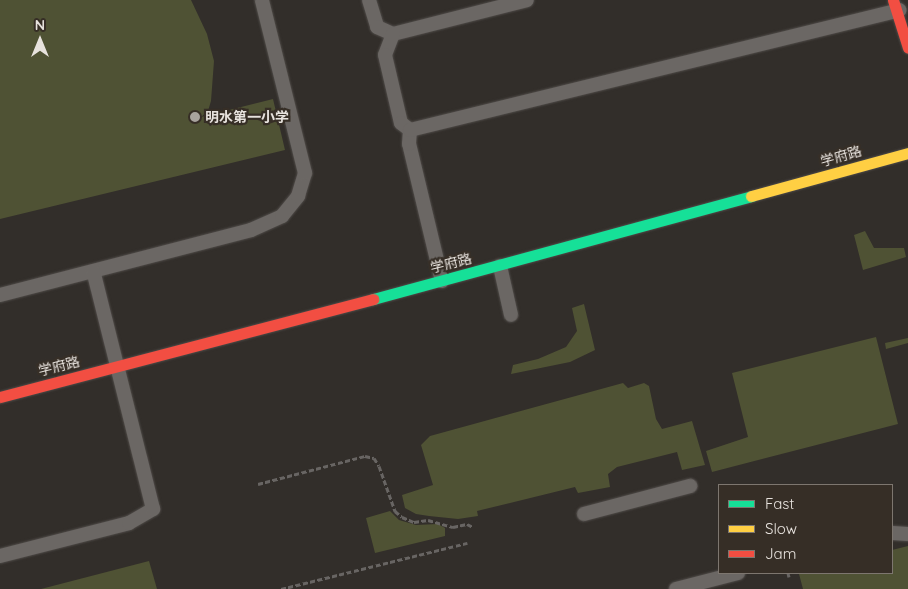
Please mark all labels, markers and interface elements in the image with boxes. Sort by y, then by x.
north arrow [15,15,65,65]
text: N [35,16,45,34]
place label: 明水第一小学 [205,109,289,125]
marker: 明水第一小学 [189,111,201,123]
street label: 学府路 [818,142,864,170]
street label: 学府路 [429,250,473,276]
street label: 学府路 [37,353,81,379]
legend [718,484,893,574]
text: Fast [765,494,794,513]
text: Slow [765,519,797,538]
text: Jam [765,544,796,563]

